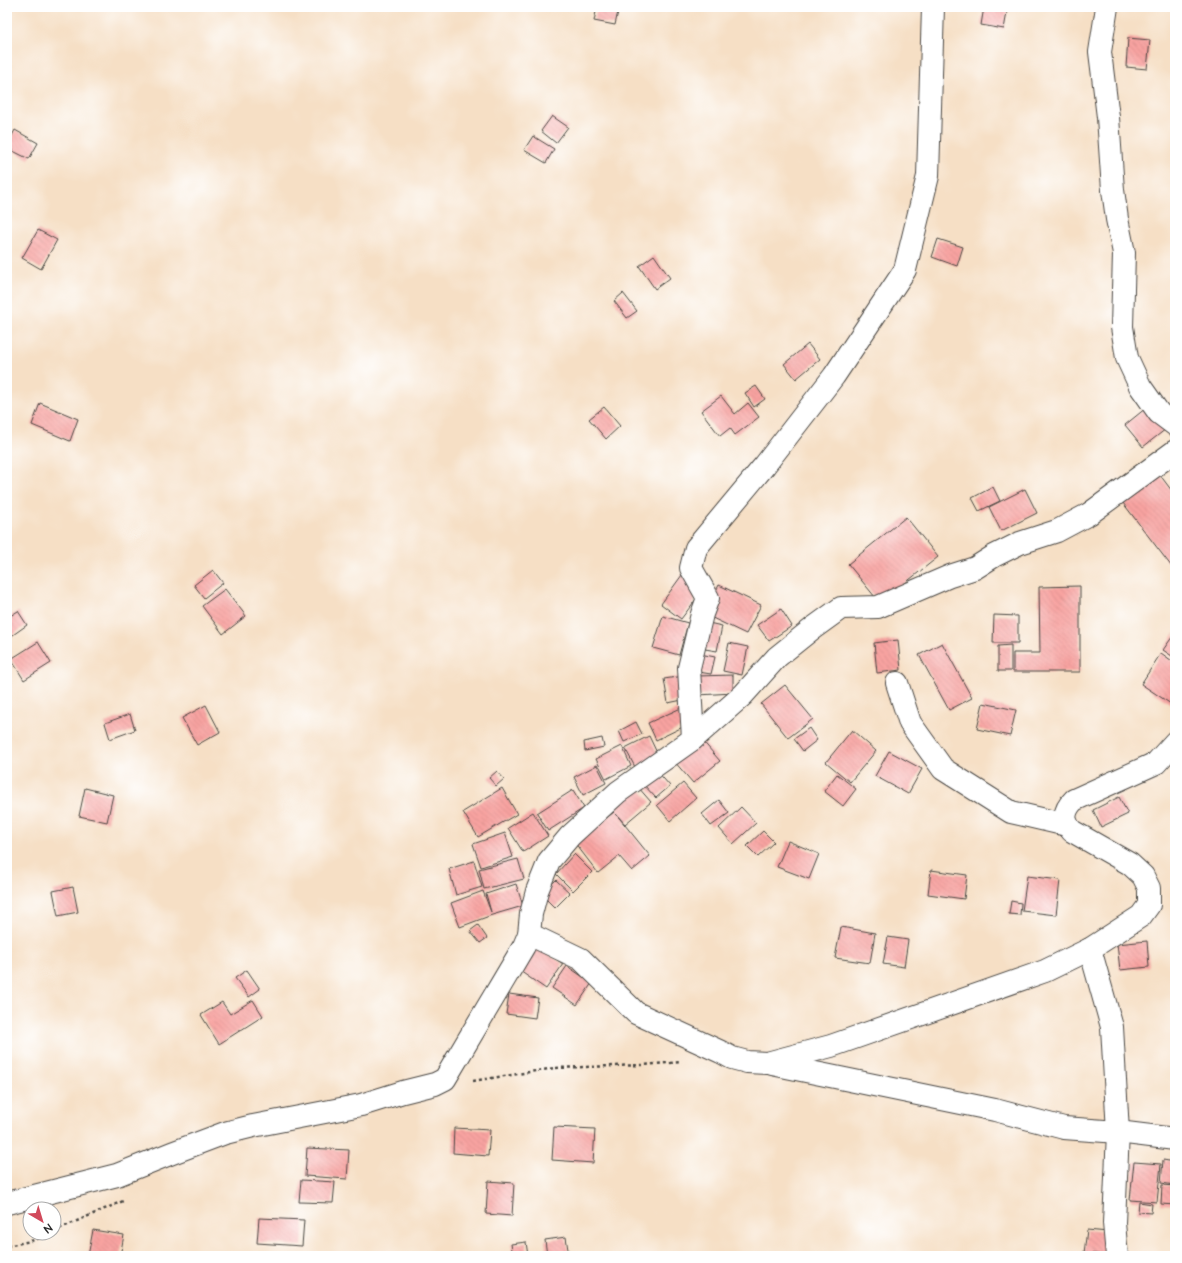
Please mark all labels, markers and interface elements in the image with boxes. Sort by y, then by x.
north arrow [22,1201,62,1241]
text: N [40,1220,55,1237]

